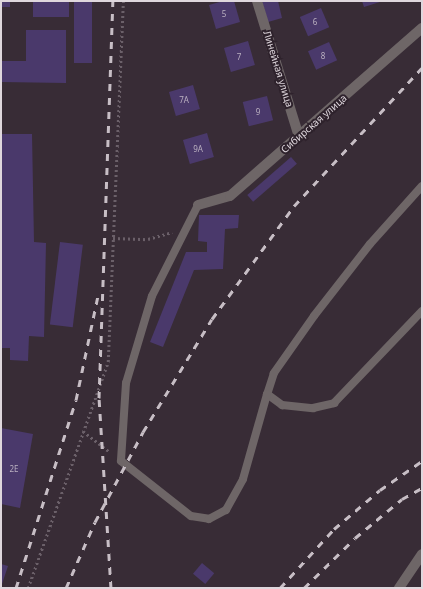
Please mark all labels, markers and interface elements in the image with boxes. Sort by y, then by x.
house number: 5 [222,9,226,19]
house number: 6 [313,17,317,27]
street label: Линейная улица [261,29,295,109]
house number: 8 [321,51,325,61]
house number: 7 [237,52,241,62]
street label: Сибирская улица [279,92,349,156]
house number: 7А [179,95,189,105]
house number: 9 [256,107,260,117]
house number: 9А [193,144,203,154]
house number: 2Е [9,464,19,474]

